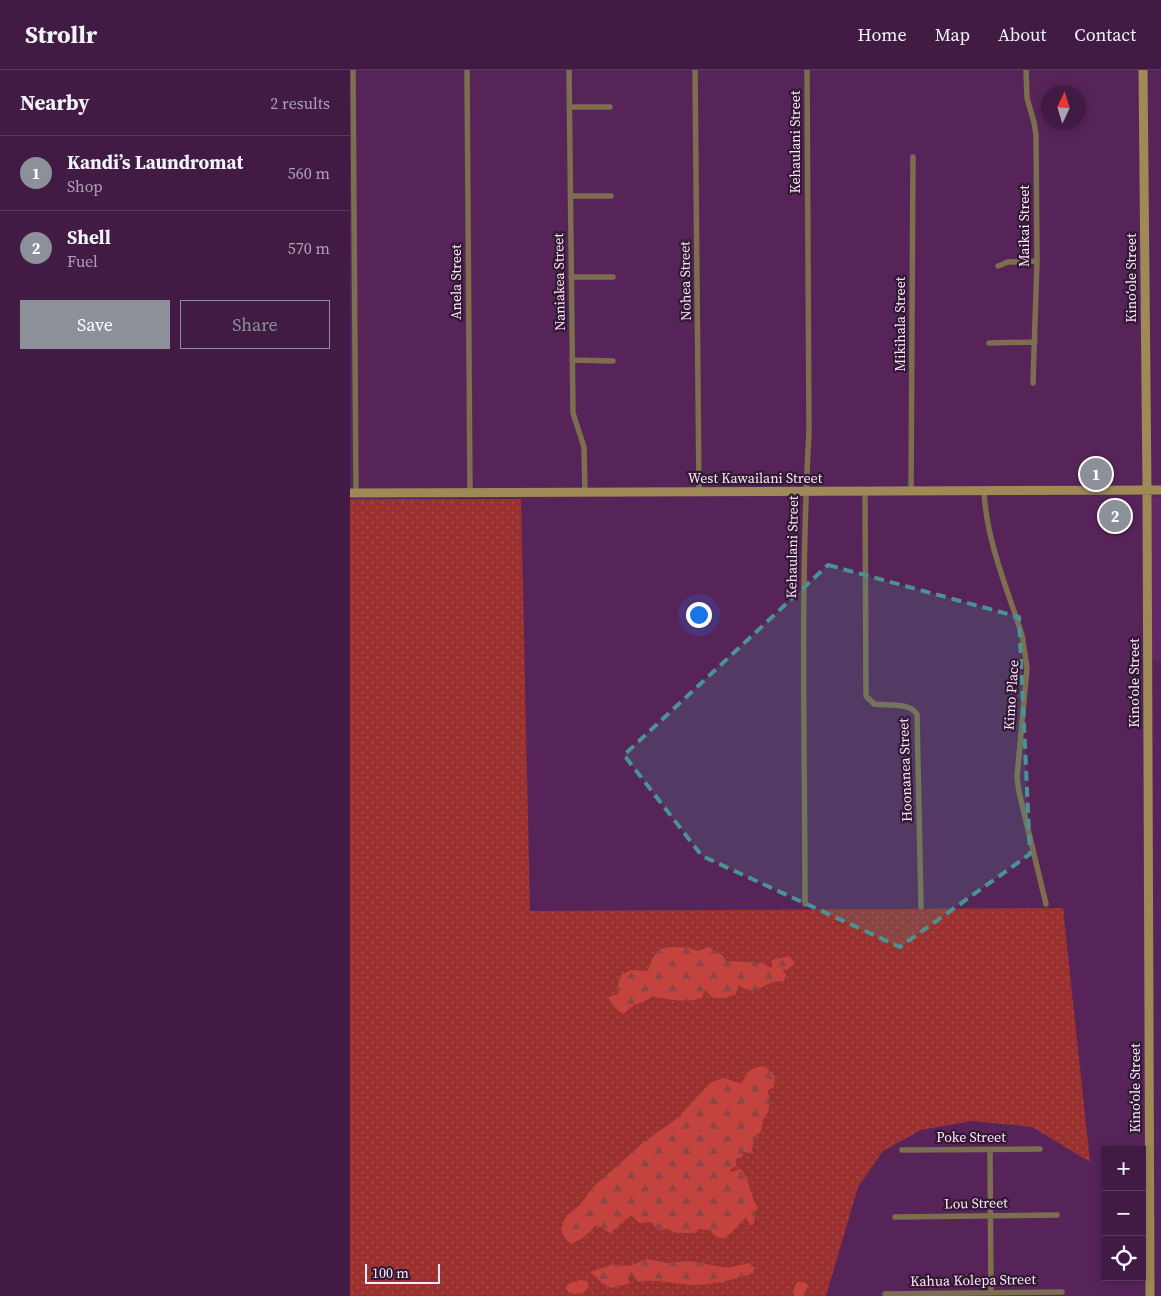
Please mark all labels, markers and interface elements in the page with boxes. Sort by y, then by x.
text: Strollr [25,18,97,51]
text: Home [858,22,907,47]
text: Map [935,22,970,47]
text: About [998,22,1046,47]
text: Contact [1074,22,1136,47]
north arrow [1041,85,1086,130]
text: Nearby [20,88,90,117]
street label: Kehaulani Street [785,90,805,193]
text: 2 results [270,92,330,114]
text: Kandi’s Laundromat [67,149,243,175]
text: 1 [32,162,40,184]
text: 560 m [288,162,330,184]
text: Shop [67,175,103,197]
street label: Maikai Street [1014,185,1034,267]
text: Shell [67,224,111,250]
street label: Naniakea Street [548,232,570,331]
street label: Kinoʻole Street [1121,233,1141,323]
text: 2 [32,237,40,259]
text: 570 m [288,237,330,259]
street label: Nohea Street [674,241,696,321]
street label: Anela Street [446,244,466,320]
text: Fuel [67,250,98,272]
street label: Mikihala Street [890,276,910,371]
button: Save [20,300,170,349]
button: Share [180,300,330,349]
pin: 1 [1080,455,1112,493]
street label: West Kawailani Street [688,468,823,488]
street label: Kehaulani Street [781,495,803,599]
pin: 2 [1099,497,1131,535]
your location [686,602,712,628]
street label: Kinoʻole Street [1124,638,1144,728]
street label: Kimo Place [999,659,1023,731]
street label: Hoonanea Street [893,717,917,822]
street label: Kinoʻole Street [1125,1043,1145,1133]
street label: Poke Street [936,1127,1006,1147]
map controls [1101,1146,1146,1281]
button: + [1101,1146,1146,1191]
button: − [1101,1191,1146,1236]
street label: Lou Street [944,1192,1008,1214]
button: locate [1101,1236,1146,1281]
scale bar [365,1261,440,1284]
text: 100 m [372,1263,409,1283]
street label: Kahua Kolepa Street [910,1269,1036,1291]

